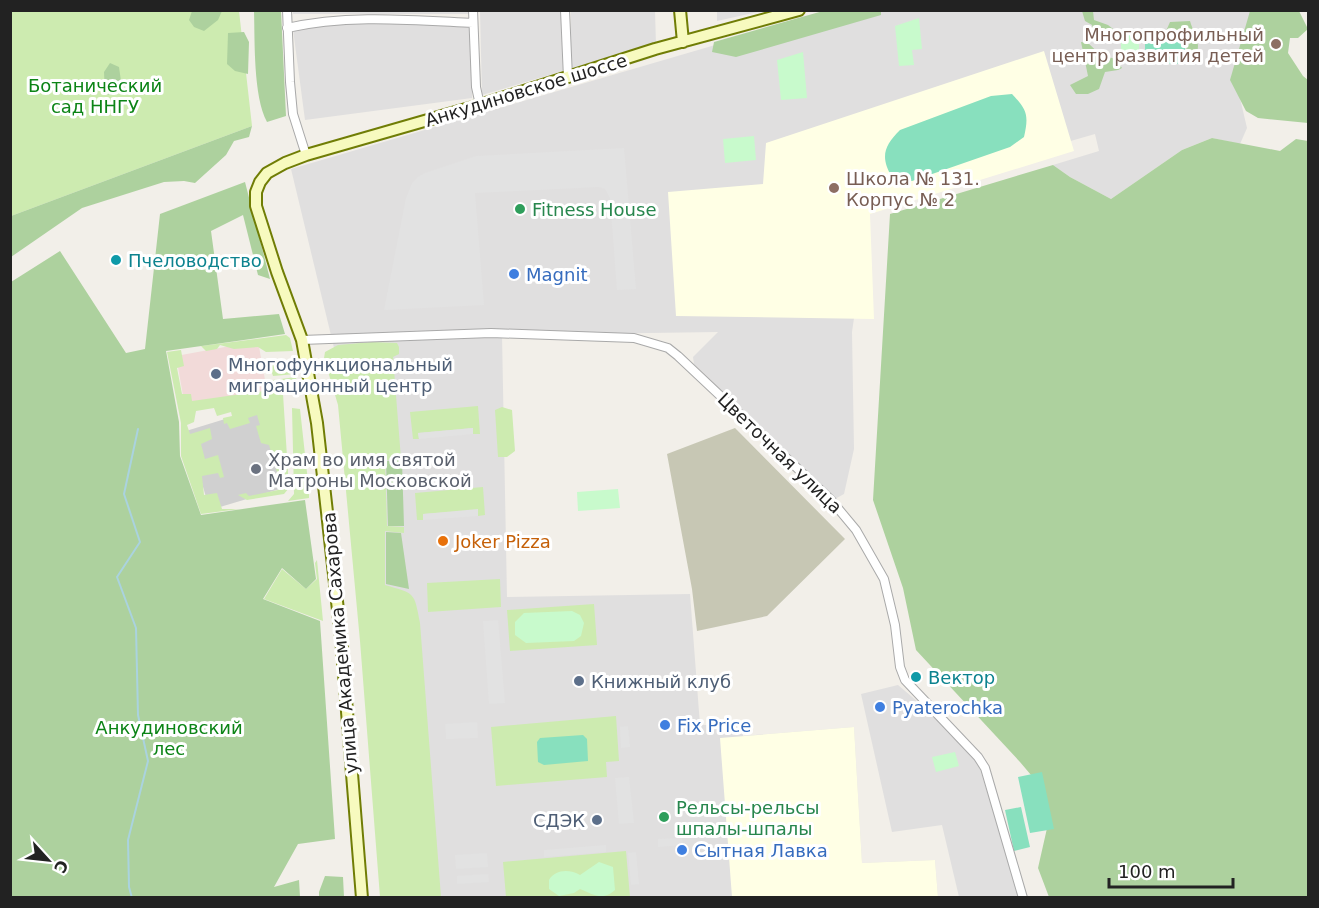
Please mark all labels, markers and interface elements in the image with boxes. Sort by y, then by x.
place label: Многопрофильный центр развития детей [1051,24,1264,66]
marker: Многопрофильный центр развития детей [1269,37,1283,51]
street label: Анкудиновское шоссе [422,49,630,131]
park label: Ботанический сад ННГУ [28,75,162,117]
place label: Школа № 131. Корпус № 2 [846,168,980,210]
marker: Школа № 131. Корпус № 2 [827,181,841,195]
place label: Fitness House [532,199,656,220]
marker: Fitness House [513,202,527,216]
place label: Пчеловодство [128,250,262,271]
marker: Пчеловодство [109,253,123,267]
place label: Magnit [526,264,587,285]
marker: Magnit [507,267,521,281]
place label: Многофункциональный миграционный центр [228,354,453,396]
marker: Многофункциональный миграционный центр [209,367,223,381]
street label: Цветочная улица [714,388,846,518]
place label: Храм во имя святой Матроны Московской [268,449,472,491]
marker: Храм во имя святой Матроны Московской [249,462,263,476]
street label: улица Академика Сахарова [318,511,362,775]
place label: Joker Pizza [454,531,551,552]
marker: Joker Pizza [436,534,450,548]
place label: Вектор [928,667,995,688]
marker: Вектор [909,670,923,684]
place label: Книжный клуб [591,671,731,692]
marker: Книжный клуб [572,674,586,688]
place label: Pyaterochka [892,697,1003,718]
marker: Pyaterochka [873,700,887,714]
place label: Fix Price [677,715,751,736]
park label: Анкудиновский лес [95,717,243,759]
marker: Fix Price [658,718,672,732]
place label: Рельсы-рельсы шпалы-шпалы [676,797,819,839]
place label: СДЭК [533,810,585,831]
marker: Рельсы-рельсы шпалы-шпалы [657,810,671,824]
marker: СДЭК [590,813,604,827]
north arrow [18,830,78,890]
place label: Сытная Лавка [694,840,828,861]
marker: Сытная Лавка [675,843,689,857]
scale bar [1109,851,1234,889]
text: С [50,857,72,876]
text: 100 m [1118,861,1176,882]

